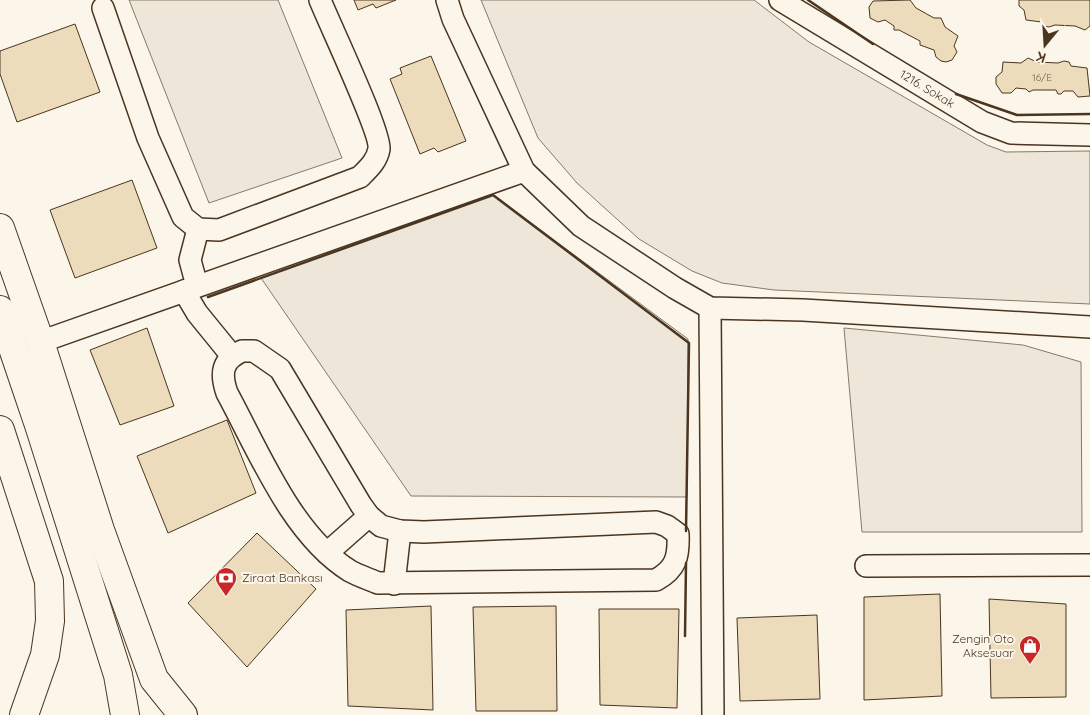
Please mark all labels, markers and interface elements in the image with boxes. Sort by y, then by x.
north arrow [1020,20,1070,70]
text: K [1034,47,1048,67]
street label: 1216. Sokak [897,66,958,111]
house number: 16/E [1032,71,1052,84]
bank icon: Ziraat Bankası [214,566,238,597]
place label: Ziraat Bankası [242,570,323,585]
place label: Zengin Oto Aksesuar [952,631,1014,660]
shop icon: Zengin Oto Aksesuar [1018,634,1042,665]

